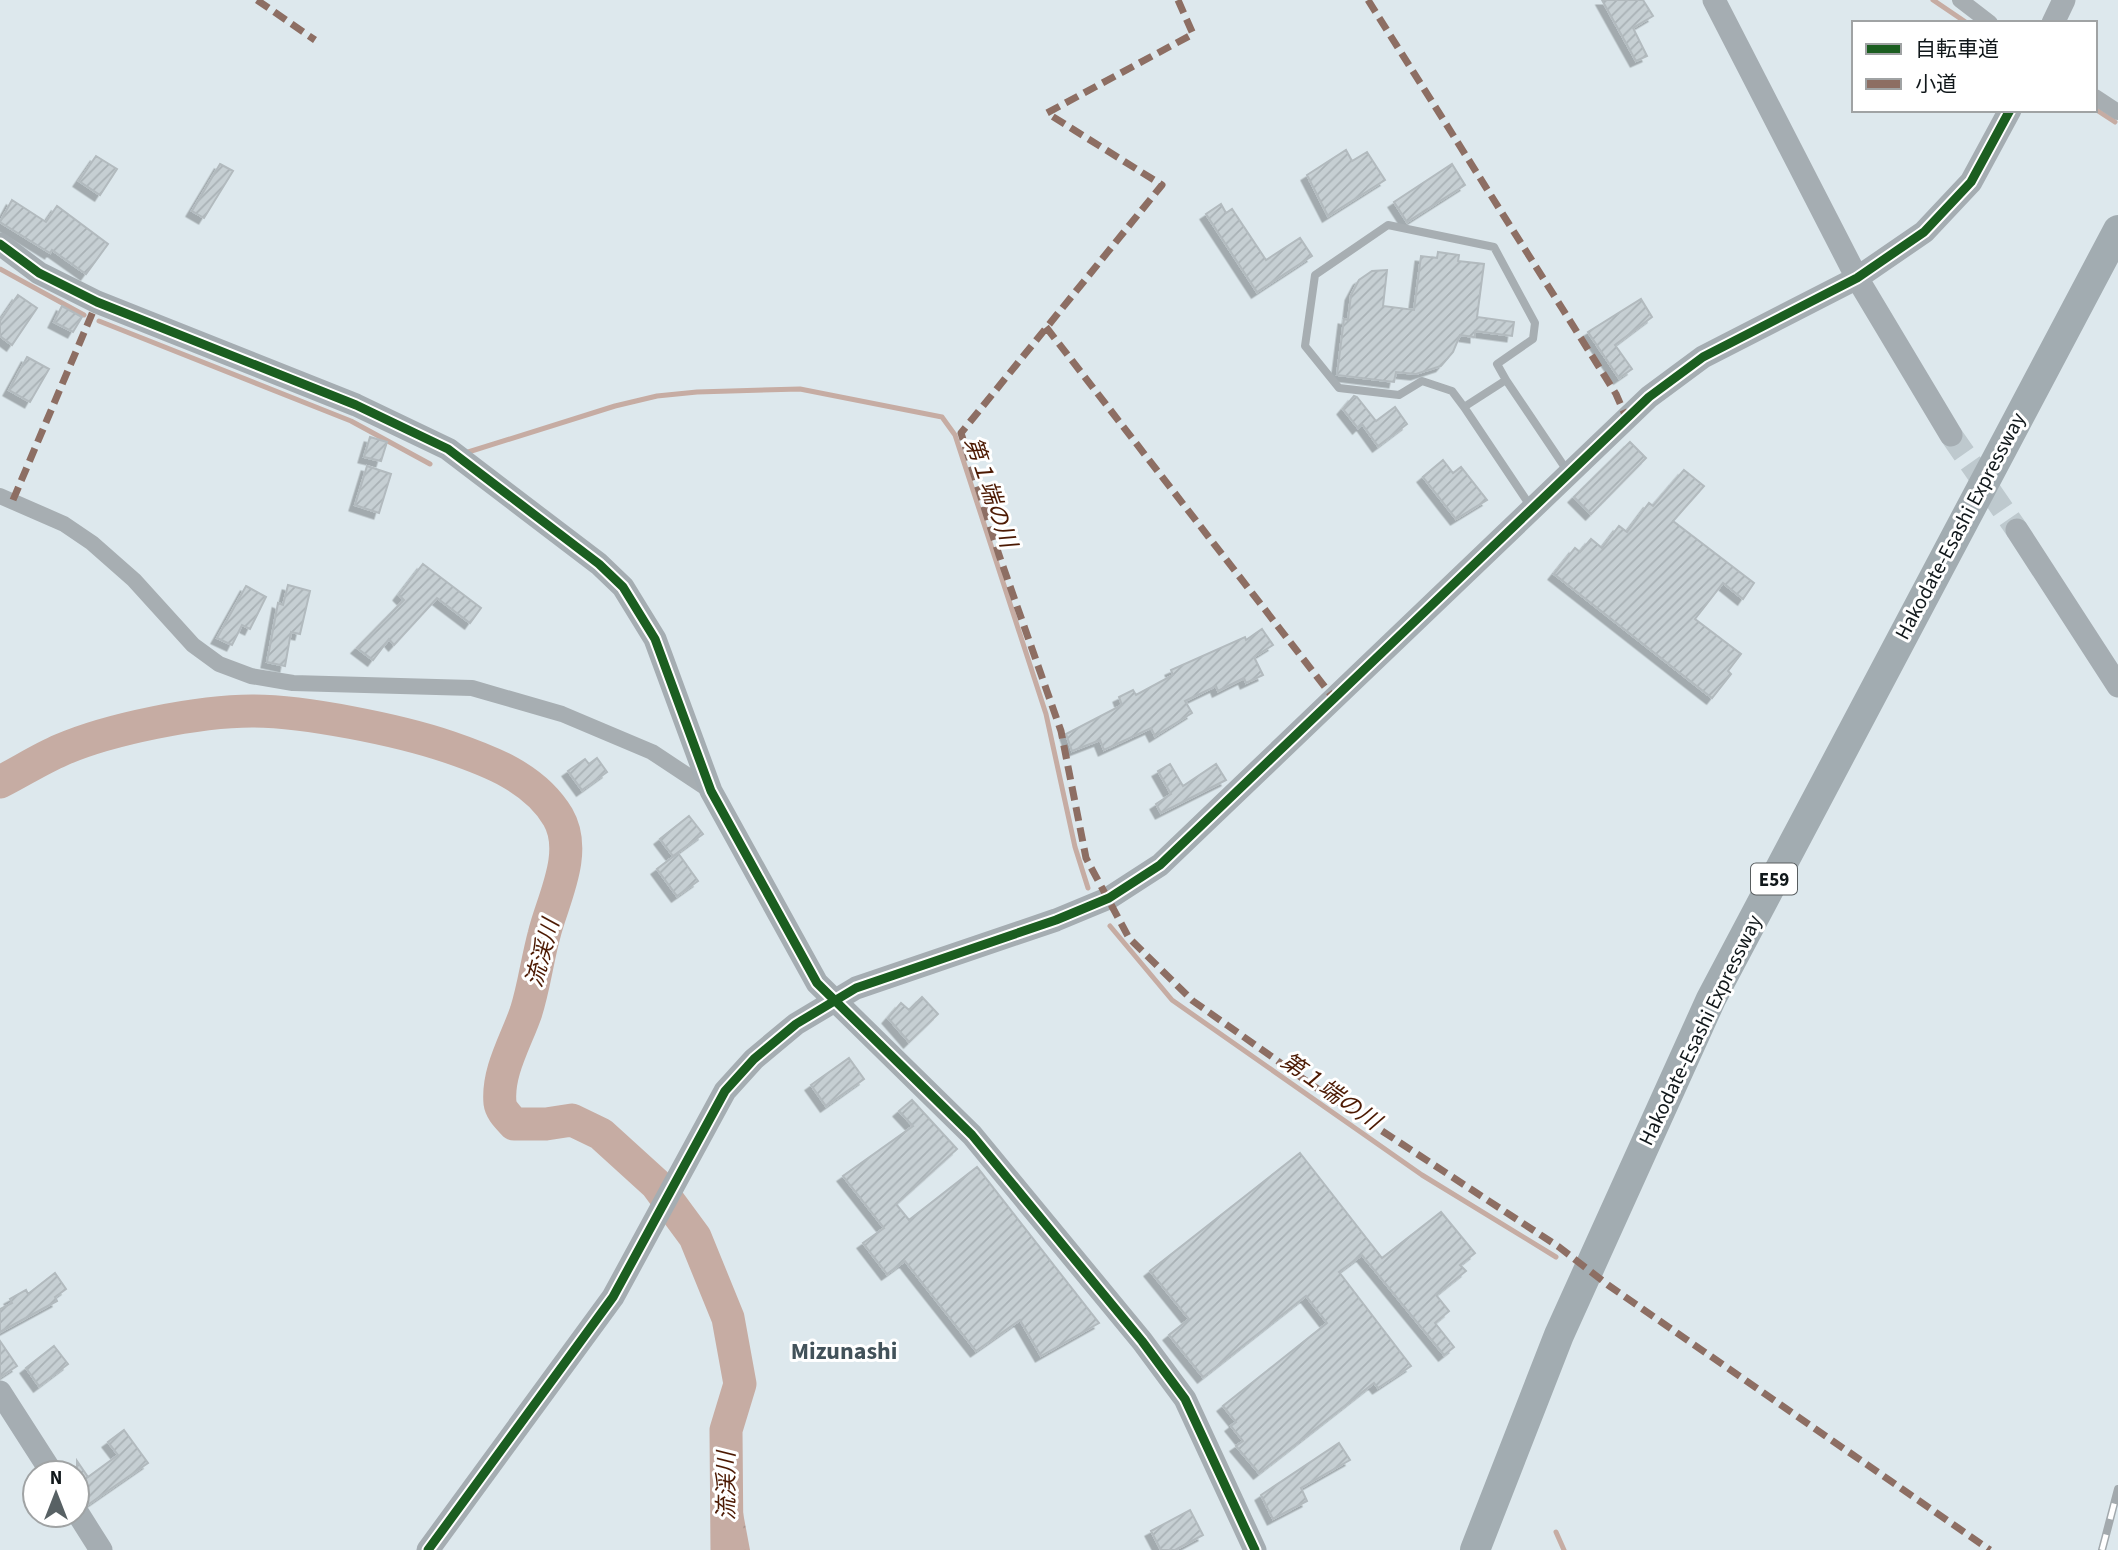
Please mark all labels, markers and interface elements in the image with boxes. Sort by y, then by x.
legend [1852,21,2097,112]
text: 自転車道 [1915,34,1999,64]
text: 小道 [1915,69,1957,99]
street label: Hakodate-Esashi Expressway [1887,407,2033,645]
water label: 第１端の川 [956,432,1026,555]
road number: E59 [1751,864,1797,894]
street label: Hakodate-Esashi Expressway [1631,909,1769,1150]
water label: 流渓川 [518,913,568,991]
water label: 第１端の川 [1274,1045,1390,1140]
district label: Mizunashi [791,1334,897,1369]
water label: 流渓川 [710,1449,743,1521]
north arrow [21,1459,91,1529]
text: N [50,1465,62,1492]

